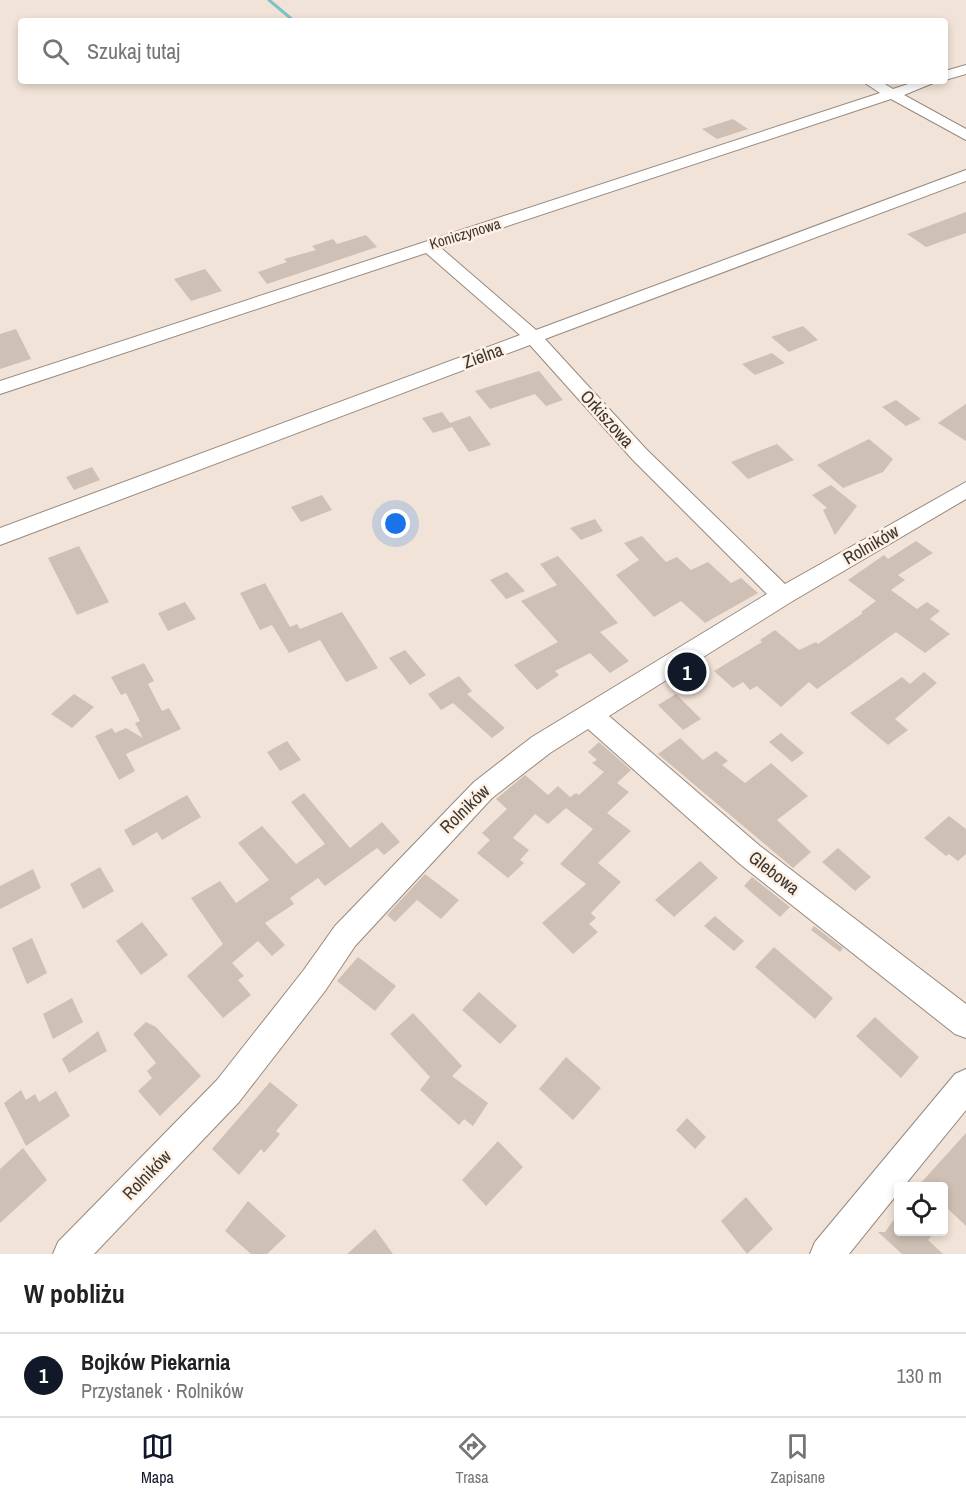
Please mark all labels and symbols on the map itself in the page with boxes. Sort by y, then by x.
street label: Koniczynowa [427,213,503,254]
street label: Zielna [459,337,506,374]
street label: Orkiszowa [575,384,640,453]
your location [381,509,410,538]
street label: Rolników [838,518,904,571]
pin: 1 [668,650,706,694]
street label: Rolników [434,778,495,839]
street label: Glebowa [744,845,805,900]
street label: Rolników [117,1144,177,1205]

